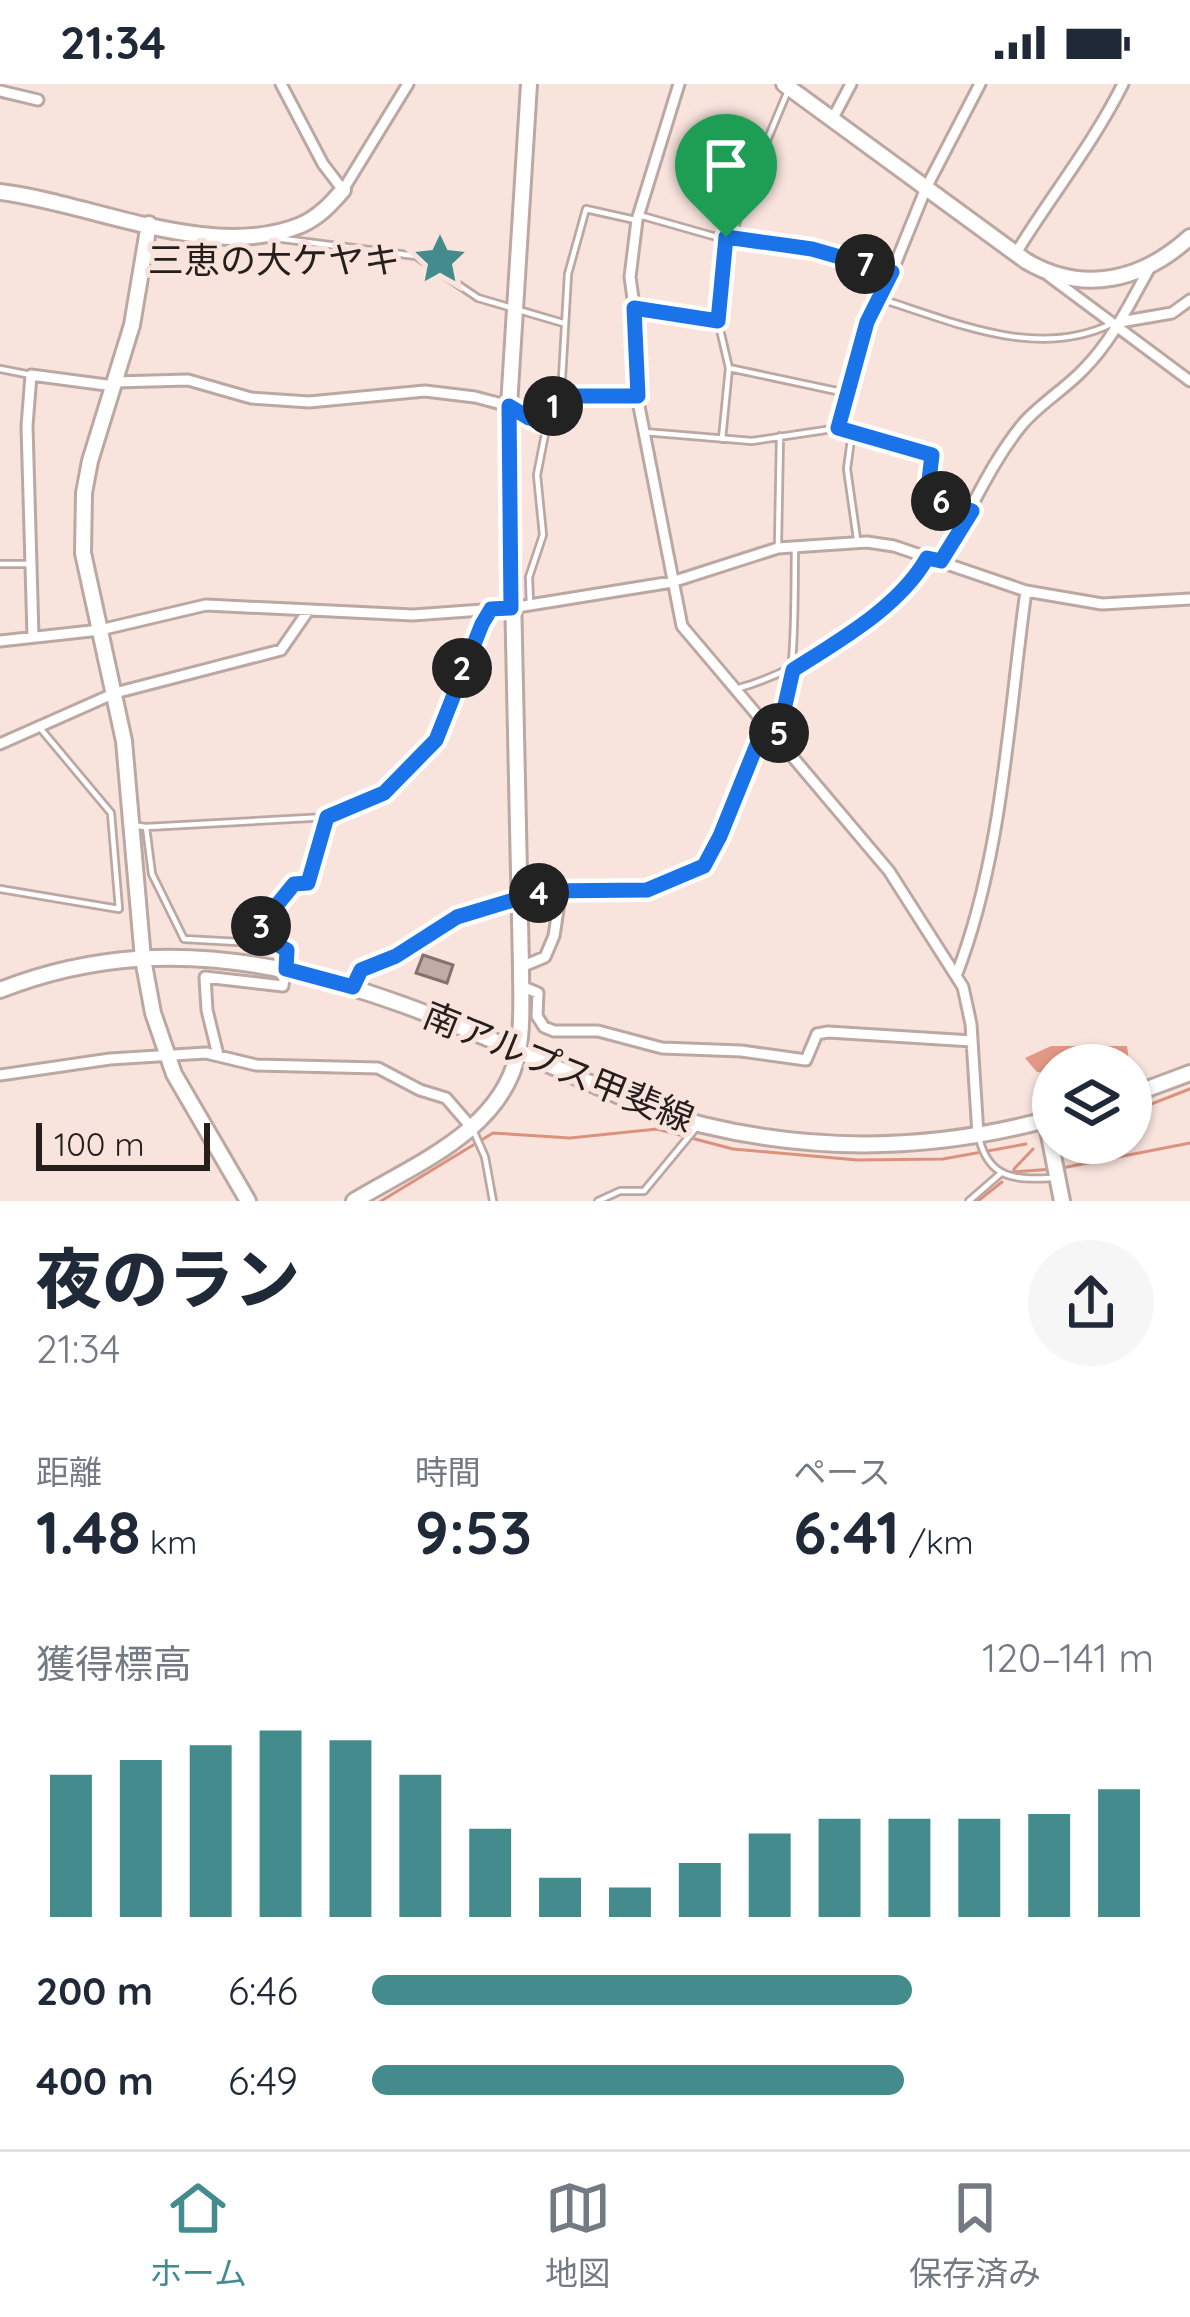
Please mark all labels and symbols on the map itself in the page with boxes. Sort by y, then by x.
pin [675,114,777,237]
place icon: 三恵の大ケヤキ [411,230,469,288]
pin: 7 [835,234,895,294]
place label: 三恵の大ケヤキ [148,237,400,282]
pin: 1 [523,376,583,436]
pin: 6 [911,471,971,531]
pin: 2 [432,638,492,698]
pin: 5 [749,703,809,763]
pin: 4 [509,863,569,923]
pin: 3 [231,896,291,956]
street label: 南アルプス甲斐線 [417,991,701,1141]
scale bar [36,1117,210,1170]

